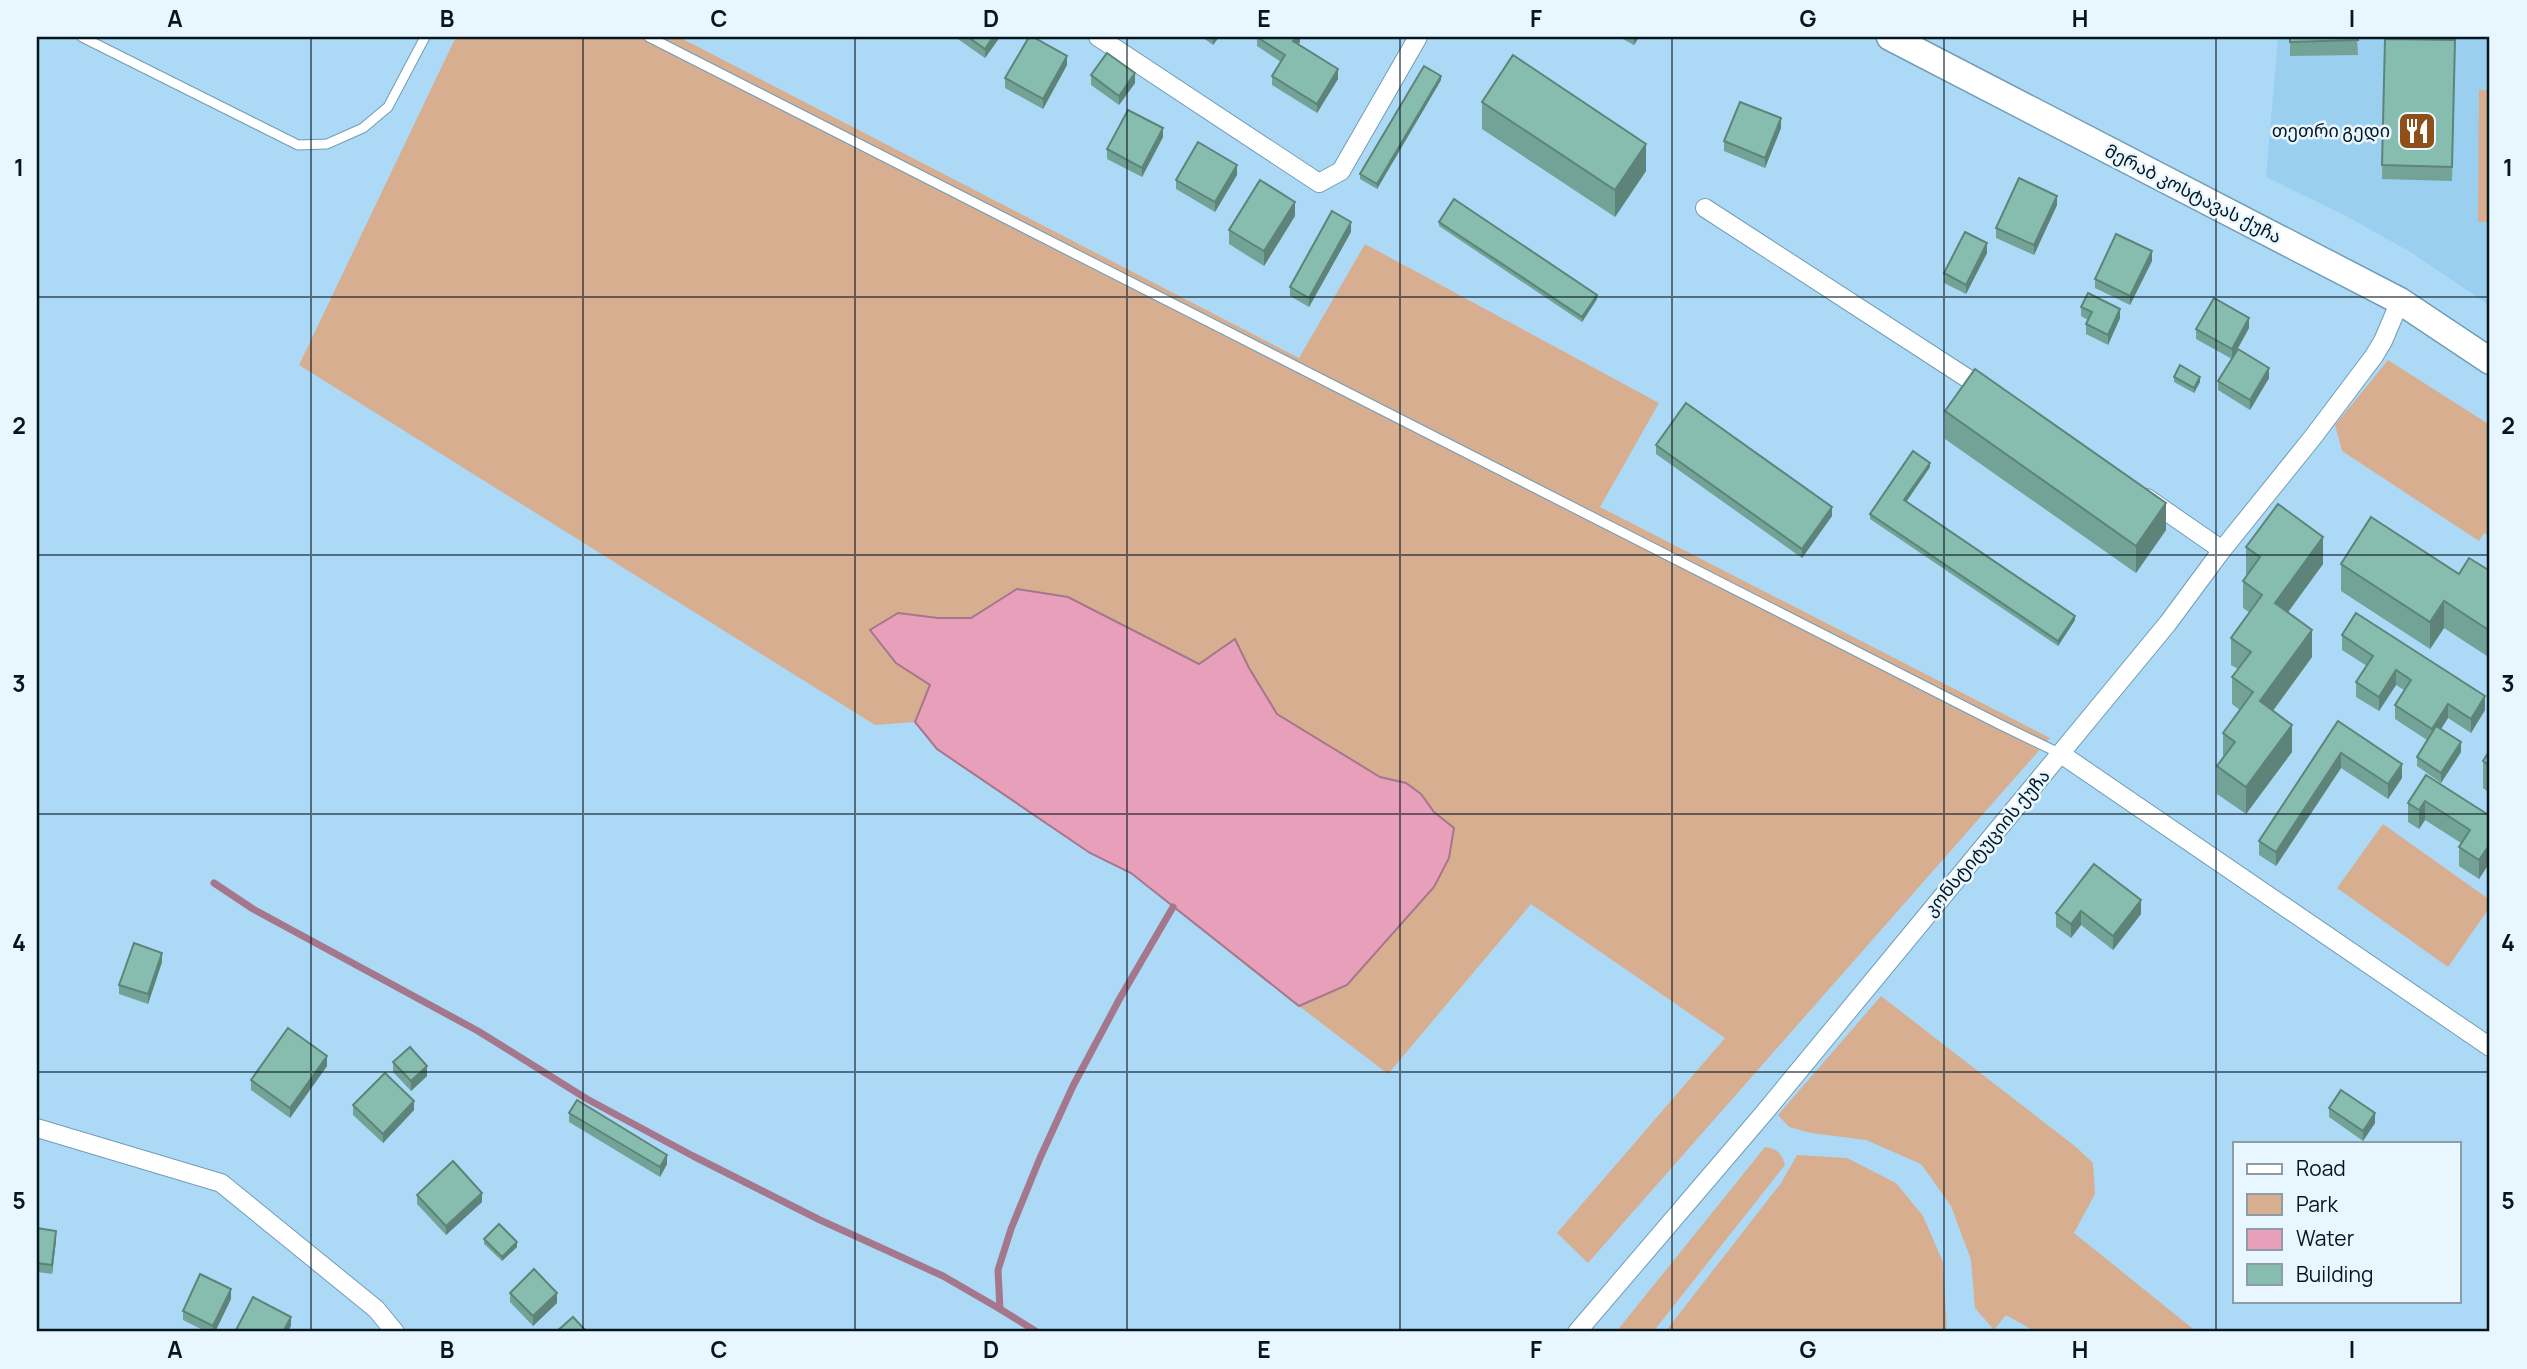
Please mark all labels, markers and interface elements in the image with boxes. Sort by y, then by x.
text: A [167,2,183,34]
text: B [440,2,454,34]
text: C [711,2,728,34]
text: D [983,2,999,34]
text: E [1257,2,1271,34]
text: F [1530,2,1542,34]
text: G [1800,2,1817,34]
text: H [2072,2,2088,34]
text: I [2349,2,2355,34]
restaurant icon: თეთრი გედი [2396,110,2438,152]
place label: თეთრი გედი [2272,118,2390,142]
street label: მერაბ კოსტავას ქუჩა [2101,138,2286,248]
text: 1 [14,151,24,183]
text: 1 [2503,151,2513,183]
text: 2 [12,409,26,441]
text: 2 [2501,409,2515,441]
text: 3 [12,667,26,699]
text: 3 [2501,667,2515,699]
street label: კონსტიტუციის ქუჩა [1918,764,2055,921]
text: 4 [12,926,26,958]
text: 4 [2501,926,2515,958]
legend [2233,1142,2460,1302]
text: Road [2296,1154,2346,1182]
text: 5 [12,1184,26,1216]
text: 5 [2501,1184,2515,1216]
text: Park [2296,1190,2338,1218]
text: Water [2296,1224,2355,1252]
text: Building [2296,1260,2373,1288]
text: A [167,1333,183,1365]
text: B [440,1333,454,1365]
text: C [711,1333,728,1365]
text: D [983,1333,999,1365]
text: E [1257,1333,1271,1365]
text: F [1530,1333,1542,1365]
text: G [1800,1333,1817,1365]
text: H [2072,1333,2088,1365]
text: I [2349,1333,2355,1365]

